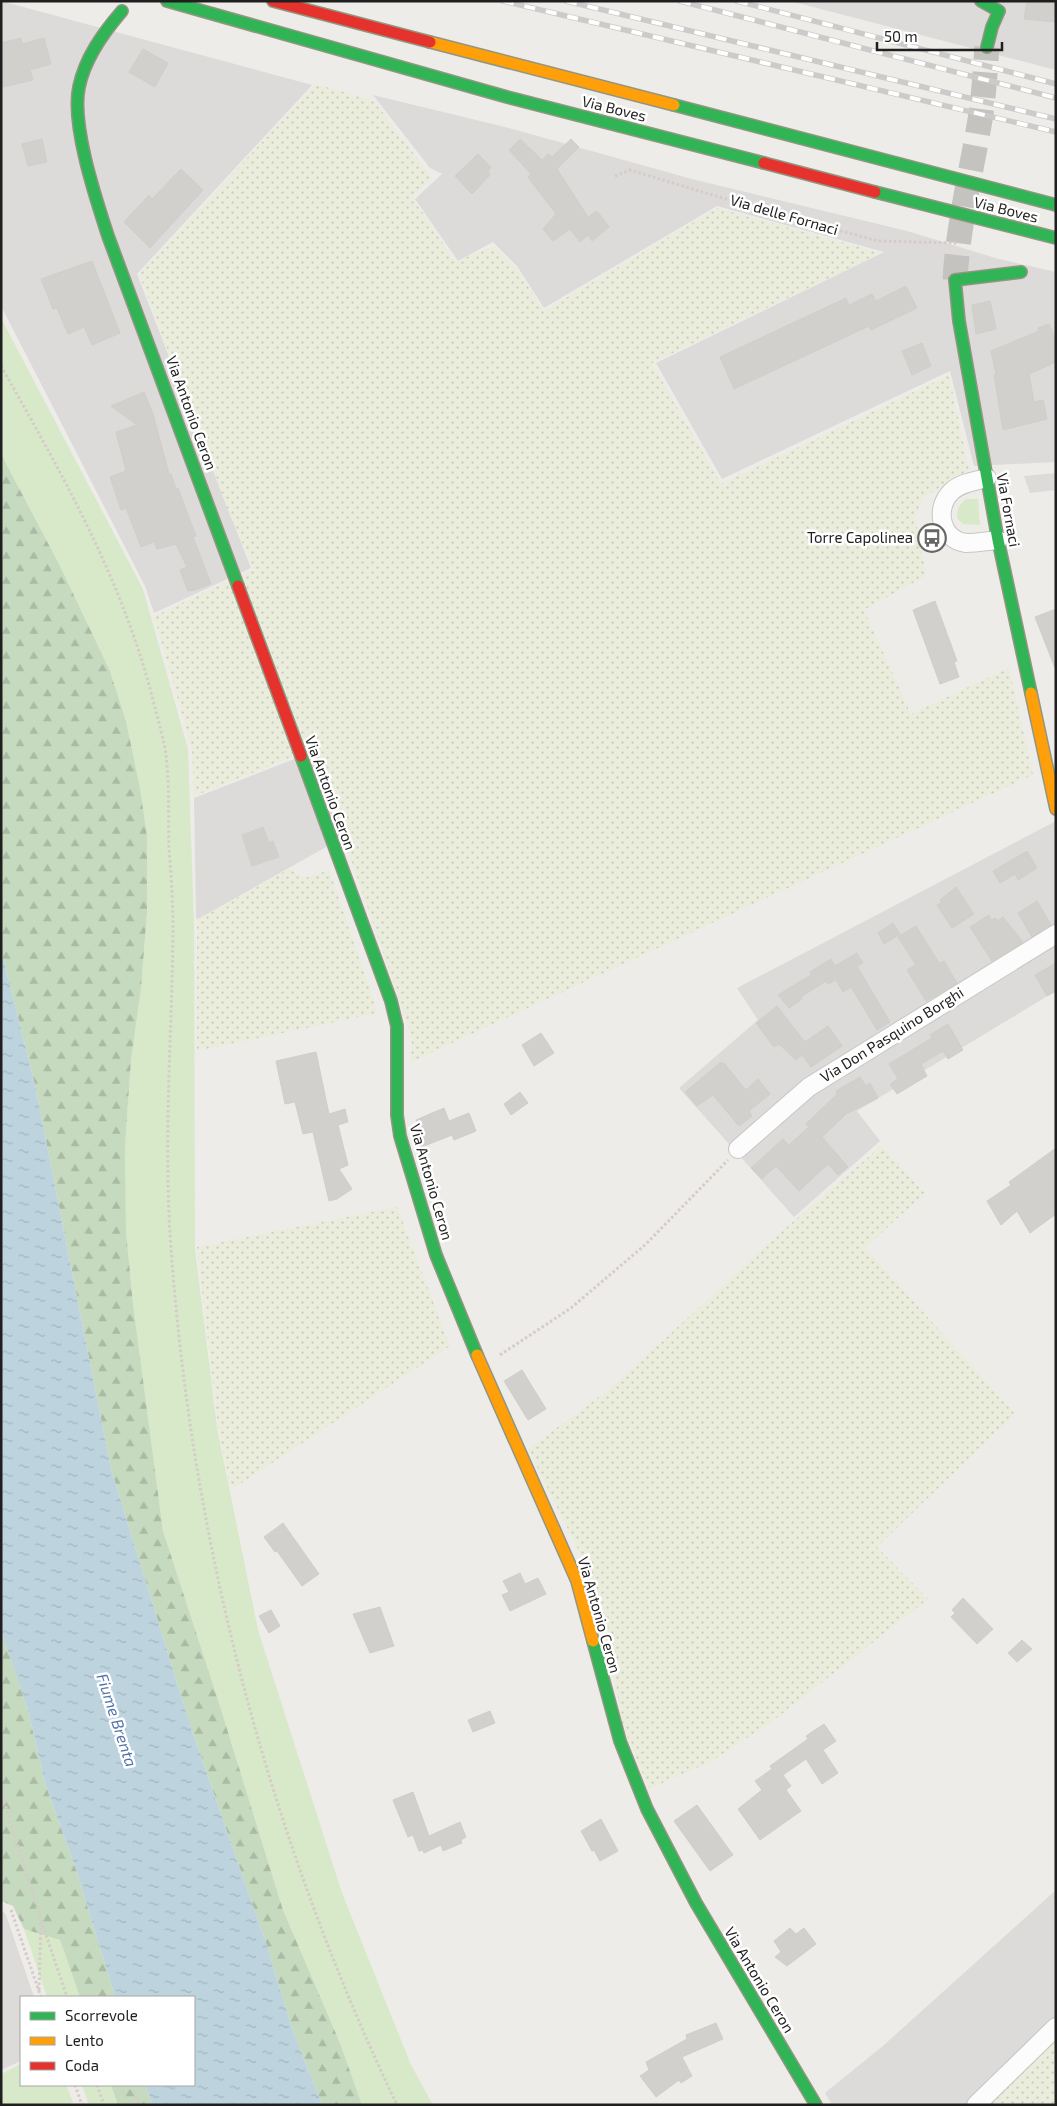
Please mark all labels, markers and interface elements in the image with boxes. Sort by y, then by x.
scale bar [877,20,1002,52]
text: 50 m [884,27,918,45]
street label: Via Boves [580,91,648,125]
street label: Via delle Fornaci [728,190,840,238]
street label: Via Boves [972,192,1040,226]
street label: Via Antonio Ceron [163,353,221,472]
street label: Via Fornaci [994,471,1024,548]
bus stop icon: Torre Capolinea [917,523,947,553]
place label: Torre Capolinea [807,528,913,546]
street label: Via Antonio Ceron [302,733,360,852]
street label: Via Don Pasquino Borghi [816,983,966,1086]
street label: Via Antonio Ceron [407,1121,457,1242]
street label: Via Antonio Ceron [575,1554,625,1675]
water label: Fiume Brenta [93,1671,141,1769]
street label: Via Antonio Ceron [721,1923,799,2036]
legend [20,1996,195,2086]
text: Scorrevole [65,2006,138,2024]
text: Lento [65,2031,104,2049]
text: Coda [65,2056,99,2074]

